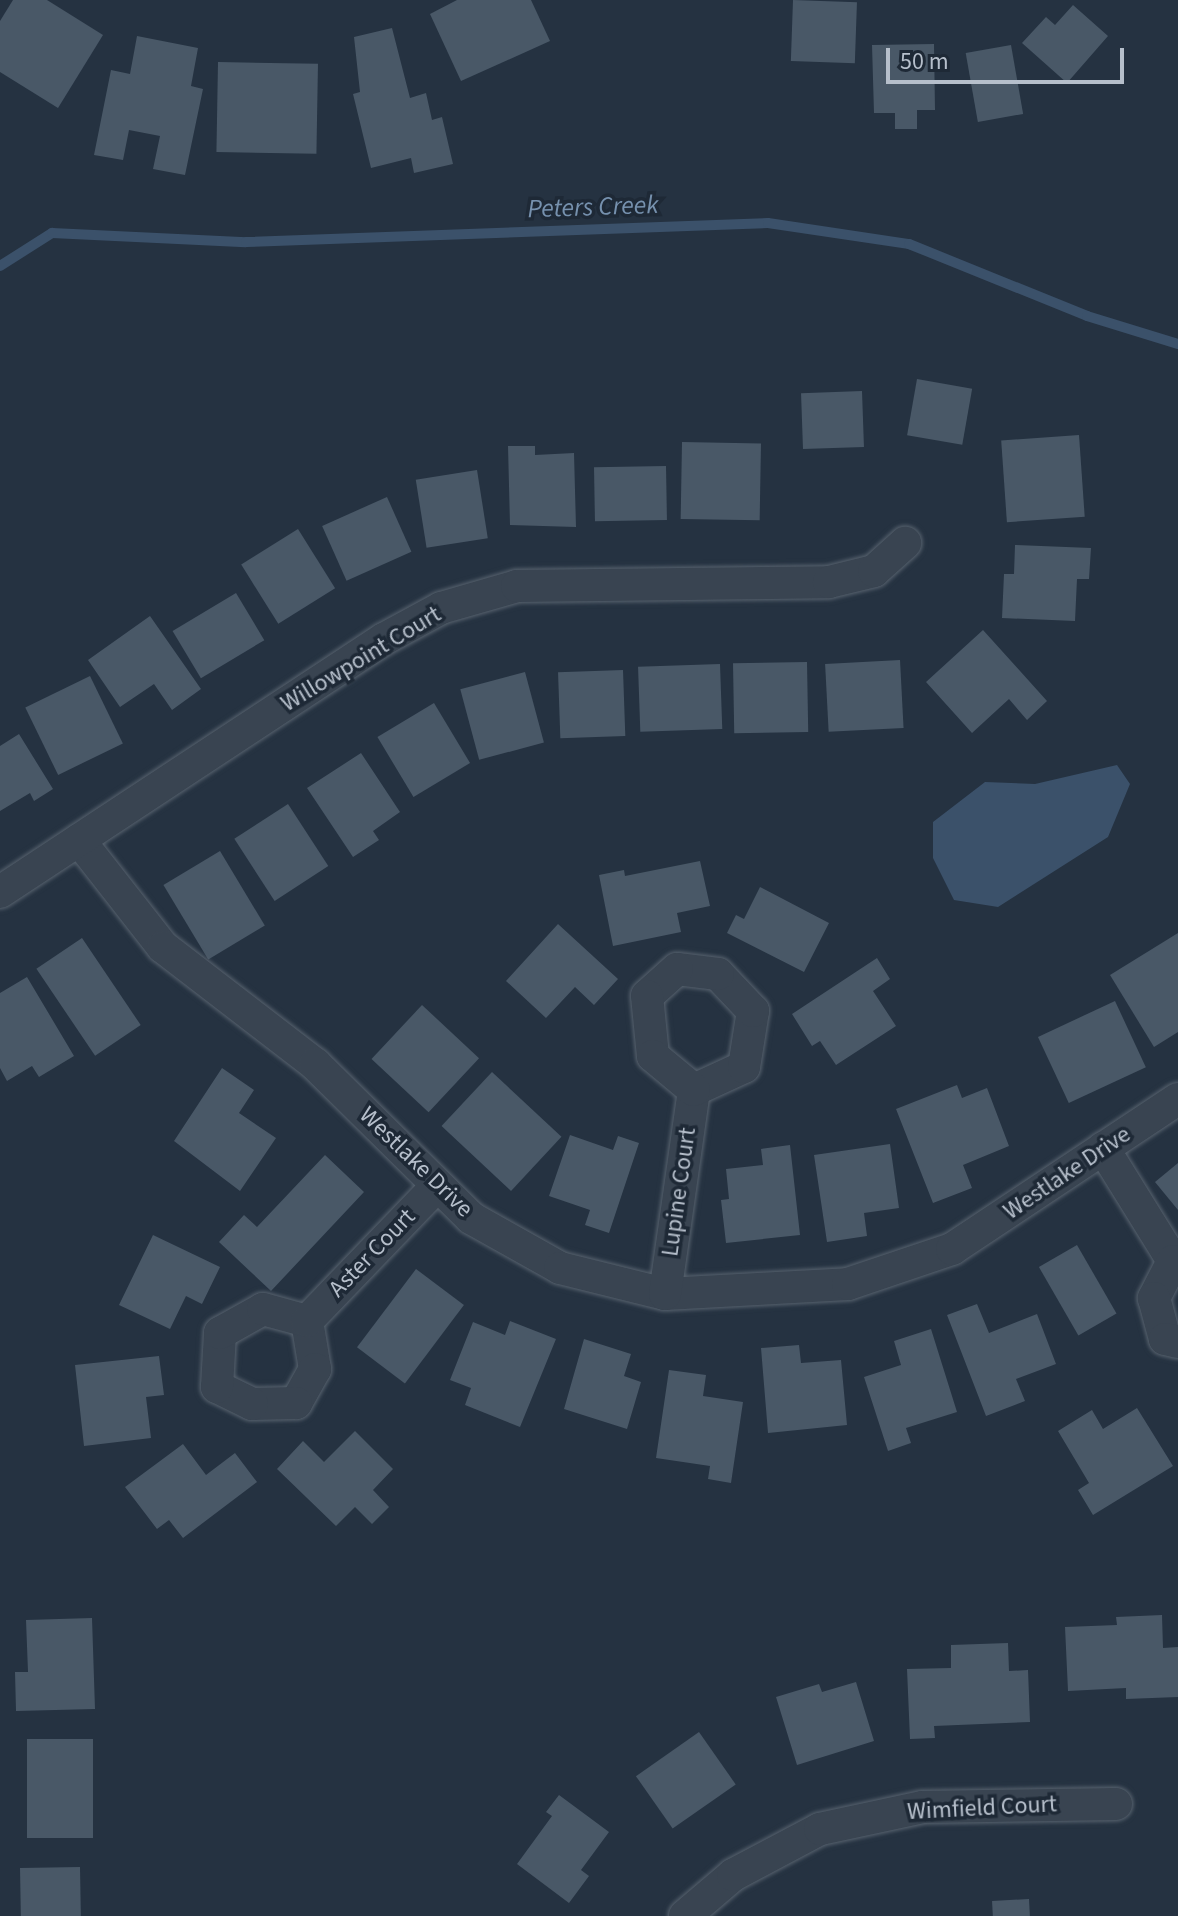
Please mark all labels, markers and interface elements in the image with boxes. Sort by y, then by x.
scale bar [890,32,1128,82]
text: 50 m [900,44,949,79]
water label: Peters Creek [527,189,659,225]
street label: Willowpoint Court [276,600,446,718]
street label: Westlake Drive [353,1101,479,1223]
street label: Westlake Drive [998,1120,1136,1226]
street label: Lupine Court [656,1126,702,1258]
street label: Aster Court [323,1203,421,1303]
street label: Wimfield Court [906,1790,1058,1826]

